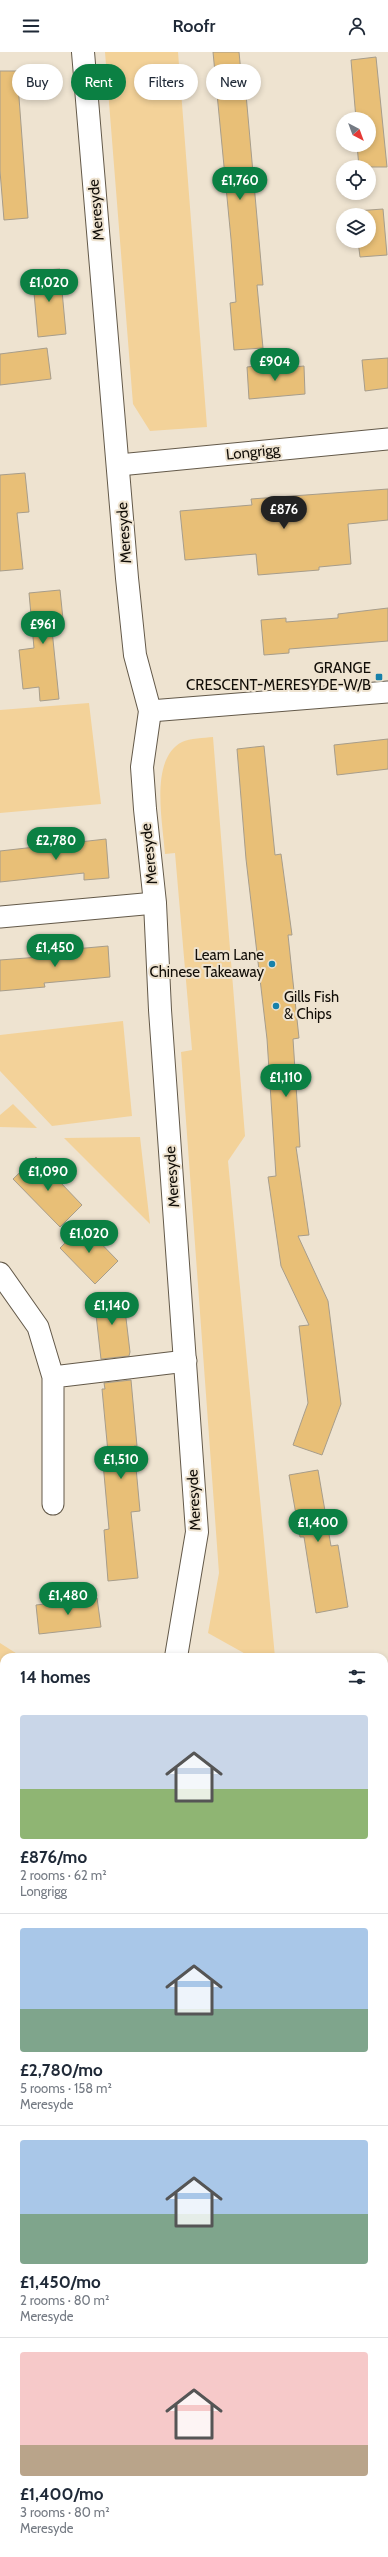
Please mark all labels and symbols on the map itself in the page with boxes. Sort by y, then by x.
north arrow [336,112,376,152]
pin: £1,760 [207,167,273,201]
street label: Meresyde [84,178,108,241]
pin: £1,020 [16,269,82,303]
pin: £904 [251,348,299,382]
street label: Longrigg [225,440,281,464]
pin: £876 [260,496,308,530]
street label: Meresyde [113,501,135,564]
pin: £961 [19,611,67,645]
place label: GRANGE CRESCENT-MERESYDE-W/B [186,659,371,694]
marker: GRANGE CRESCENT-MERESYDE-W/B [374,672,384,682]
street label: Meresyde [137,822,161,886]
pin: £2,780 [23,827,89,861]
pin: £1,450 [22,934,88,968]
place label: Leam Lane Chinese Takeaway [149,946,264,981]
marker: Leam Lane Chinese Takeaway [267,959,277,969]
place label: Gills Fish & Chips [284,988,339,1023]
marker: Gills Fish & Chips [271,1001,281,1011]
pin: £1,110 [253,1064,319,1098]
street label: Meresyde [161,1145,183,1208]
pin: £1,090 [15,1158,81,1192]
pin: £1,020 [56,1220,122,1254]
pin: £1,140 [79,1292,145,1326]
pin: £1,510 [88,1446,154,1480]
street label: Meresyde [183,1468,205,1531]
pin: £1,400 [285,1509,351,1543]
pin: £1,480 [35,1582,101,1616]

